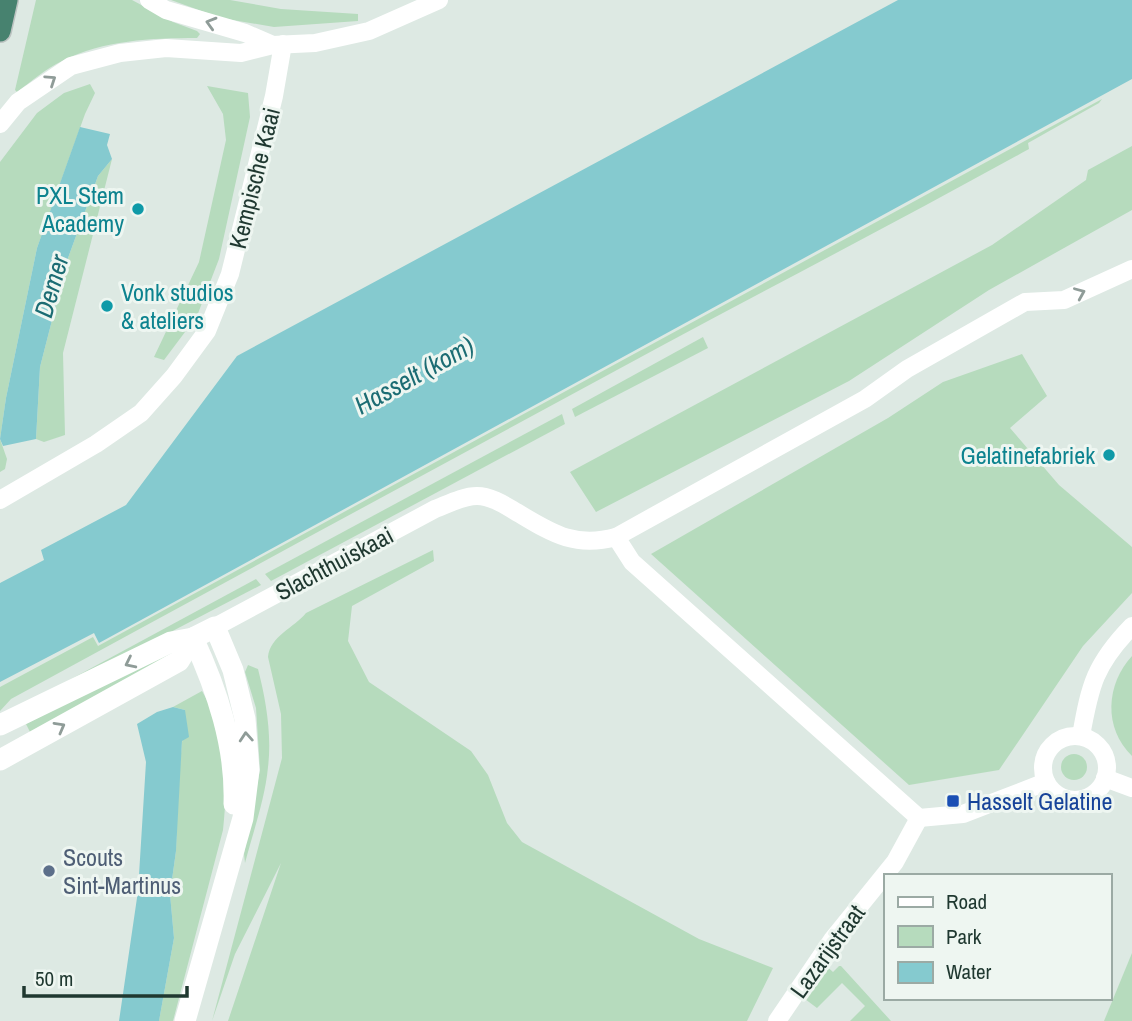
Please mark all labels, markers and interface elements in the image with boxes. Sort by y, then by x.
one-way arrow [205,17,217,31]
one-way arrow [44,75,57,88]
street label: Kempische Kaai [221,104,287,252]
place label: PXL Stem Academy [36,179,124,239]
marker: PXL Stem Academy [130,201,146,217]
water label: Demer [25,250,77,322]
place label: Vonk studios & ateliers [121,276,234,336]
one-way arrow [1073,287,1085,301]
marker: Vonk studios & ateliers [99,298,115,314]
water label: Hasselt (kom) [348,328,480,422]
place label: Gelatinefabriek [960,439,1095,471]
marker: Gelatinefabriek [1101,447,1117,463]
street label: Slachthuiskaai [269,519,399,607]
one-way arrow [125,654,137,668]
one-way arrow [52,722,65,735]
one-way arrow [239,731,254,742]
place label: Hasselt Gelatine [967,785,1113,817]
marker: Hasselt Gelatine [945,793,961,809]
place label: Scouts Sint-Martinus [63,841,181,901]
marker: Scouts Sint-Martinus [41,863,57,879]
legend [884,874,1111,1000]
text: Road [946,887,987,916]
street label: Lazarijstraat [782,897,872,1004]
text: Park [946,922,982,951]
scale bar [24,954,187,998]
text: Water [946,957,992,986]
text: 50 m [35,964,73,993]

